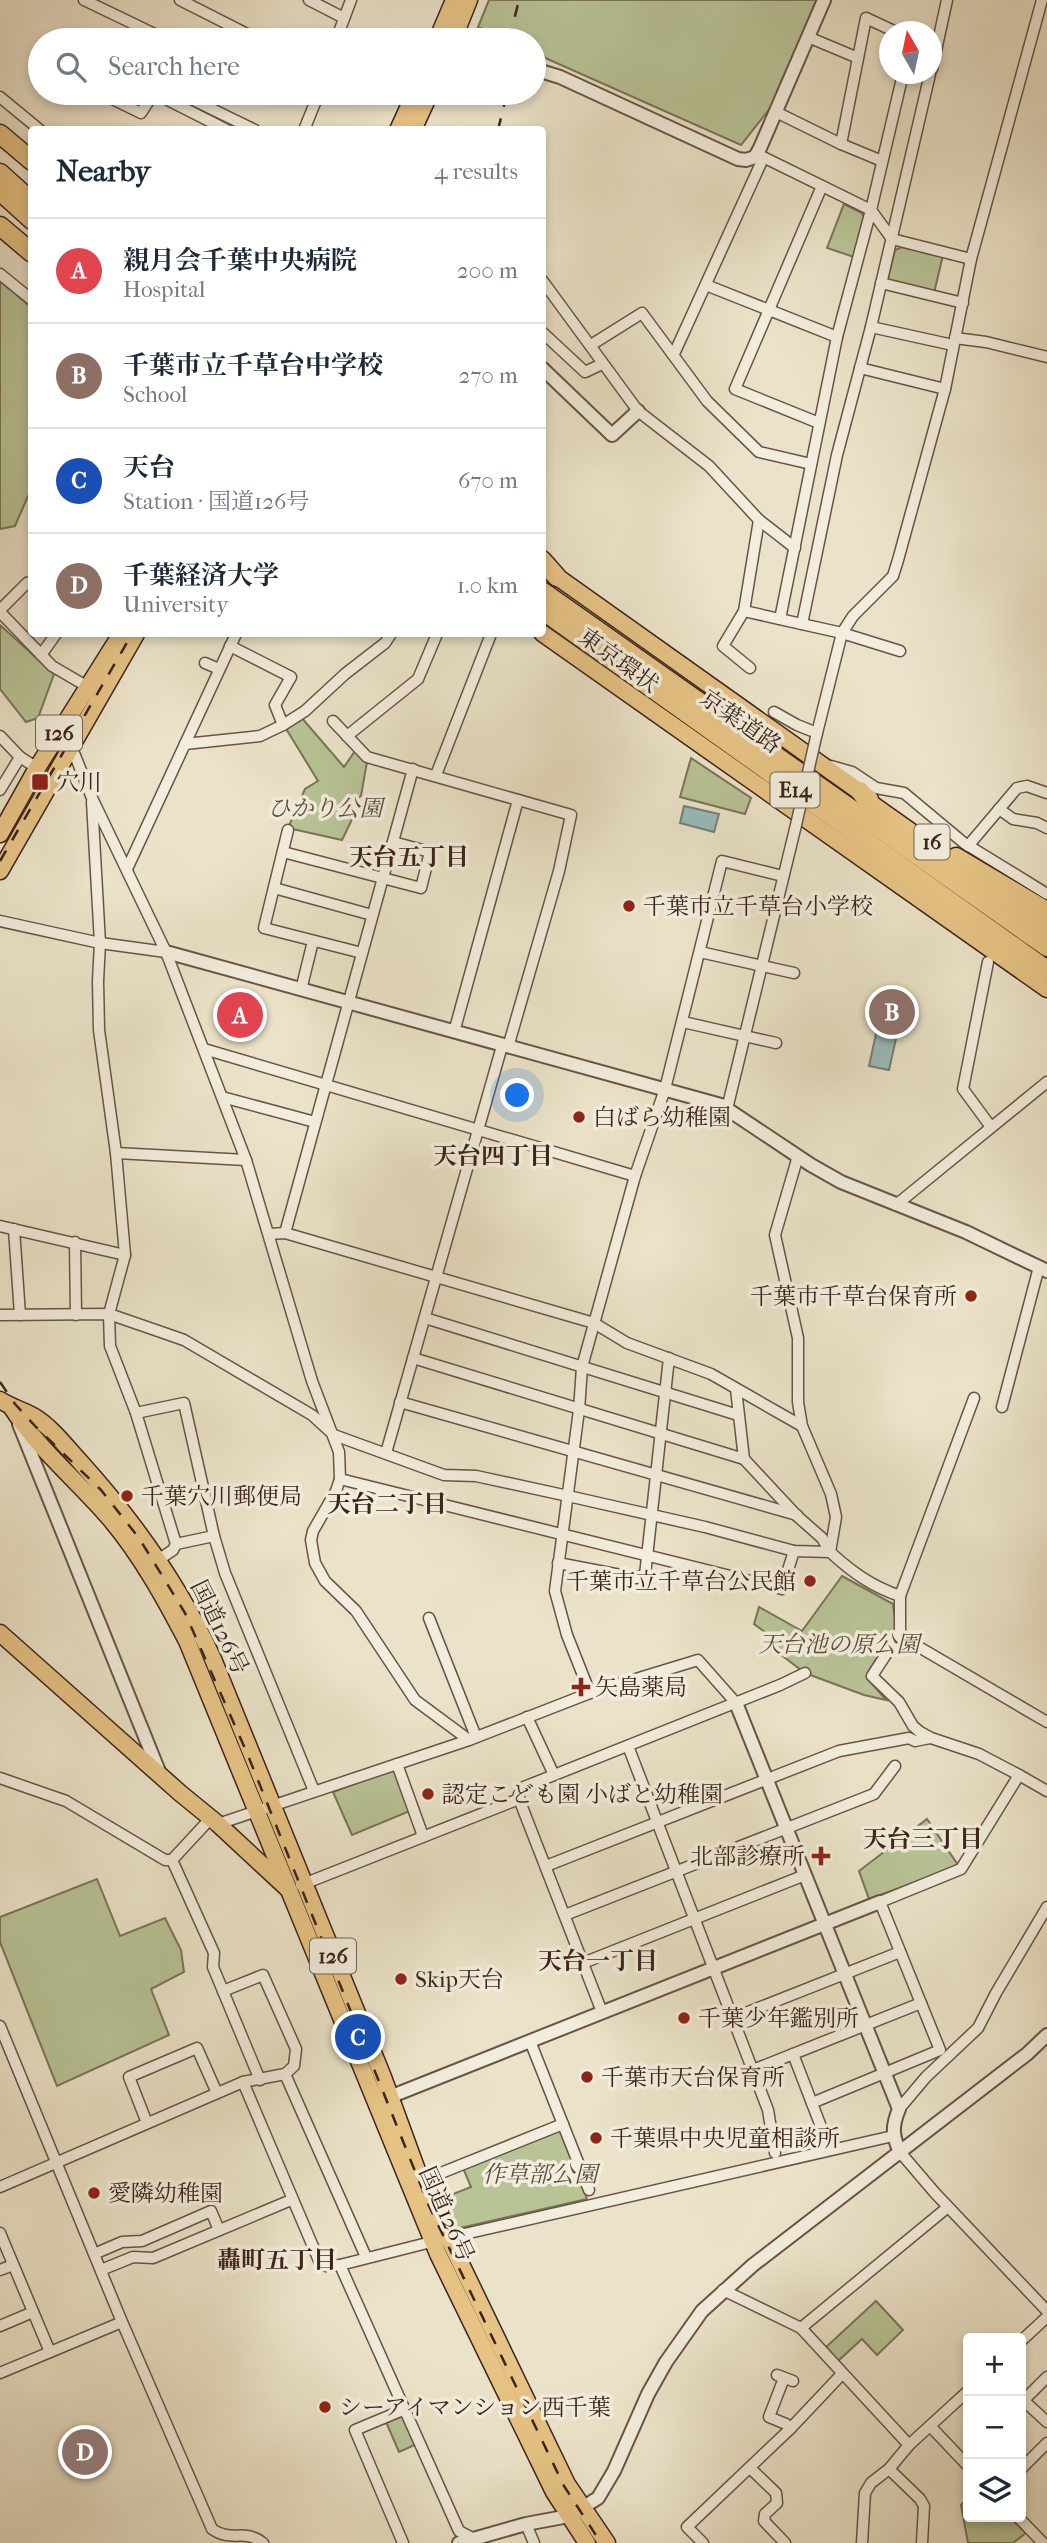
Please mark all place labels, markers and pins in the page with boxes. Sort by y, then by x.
place label: 穴川 [56,769,102,796]
marker: 穴川 [30,772,50,792]
place label: 千葉市立千草台小学校 [643,893,873,920]
marker: 千葉市立千草台小学校 [621,898,637,914]
pin: B [869,986,915,1038]
pin: A [217,989,263,1041]
place label: 白ばら幼稚園 [593,1104,731,1131]
marker: 白ばら幼稚園 [571,1109,587,1125]
place label: 千葉市千草台保育所 [750,1283,957,1310]
marker: 千葉市千草台保育所 [963,1288,979,1304]
place label: 千葉穴川郵便局 [141,1483,302,1510]
marker: 千葉穴川郵便局 [119,1488,135,1504]
place label: 千葉市立千草台公民館 [566,1568,796,1595]
marker: 千葉市立千草台公民館 [802,1573,818,1589]
place label: 矢島薬局 [595,1674,687,1701]
marker: 矢島薬局 [573,1679,589,1695]
place label: 認定こども園 小ばと幼稚園 [442,1781,723,1808]
marker: 認定こども園 小ばと幼稚園 [420,1786,436,1802]
place label: 北部診療所 [690,1843,805,1870]
marker: 北部診療所 [811,1846,831,1866]
place label: Skip天台 [415,1966,504,1993]
marker: Skip天台 [393,1971,409,1987]
place label: 千葉少年鑑別所 [698,2005,859,2032]
marker: 千葉少年鑑別所 [676,2010,692,2026]
pin: C [335,2011,381,2063]
place label: 千葉市天台保育所 [601,2064,785,2091]
marker: 千葉市天台保育所 [579,2069,595,2085]
place label: 千葉県中央児童相談所 [610,2125,840,2152]
marker: 千葉県中央児童相談所 [588,2130,604,2146]
place label: 愛隣幼稚園 [108,2180,223,2207]
marker: 愛隣幼稚園 [86,2185,102,2201]
place label: シーアイマンション西千葉 [339,2394,611,2421]
marker: シーアイマンション西千葉 [317,2399,333,2415]
pin: D [62,2426,108,2478]

